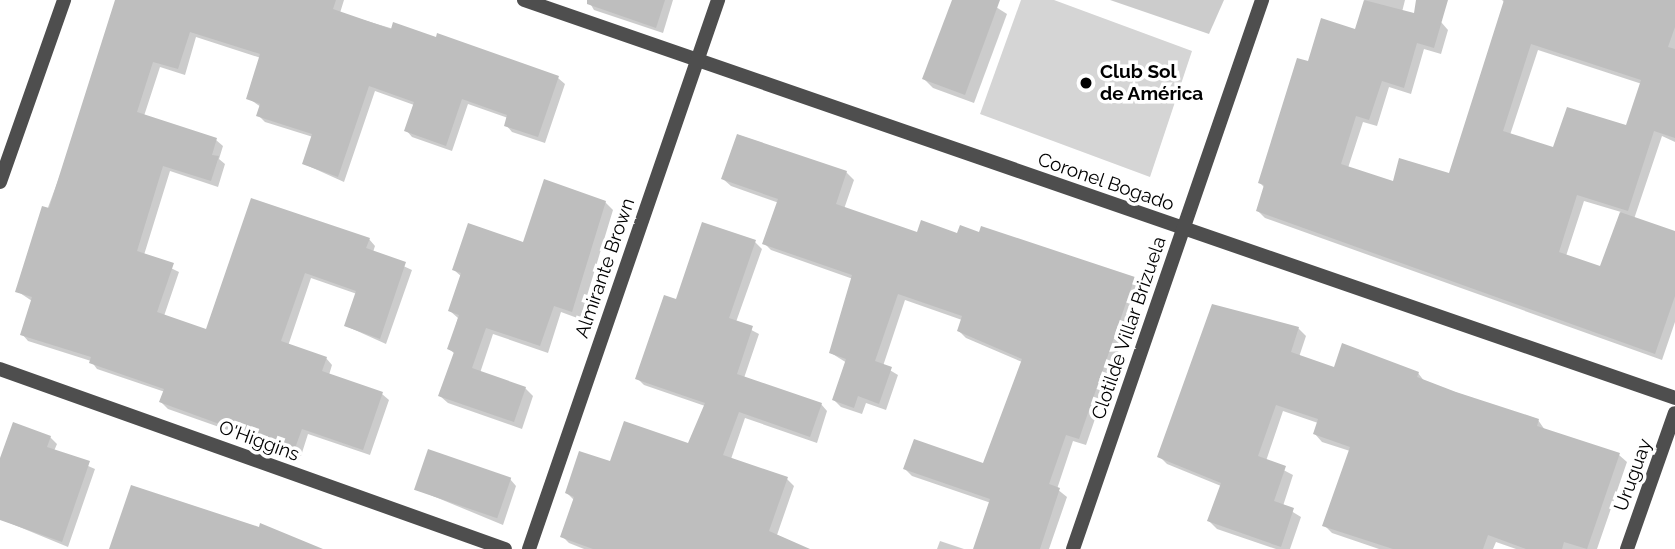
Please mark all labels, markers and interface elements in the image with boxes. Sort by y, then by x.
place label: Club Sol de América [1100,61,1204,105]
marker: Club Sol de América [1078,75,1094,91]
street label: Coronel Bogado [1034,148,1178,216]
street label: Almirante Brown [570,195,640,341]
street label: Clotilde Villar Brizuela [1087,233,1171,423]
street label: O'Higgins [216,416,302,466]
street label: Uruguay [1609,436,1657,514]

